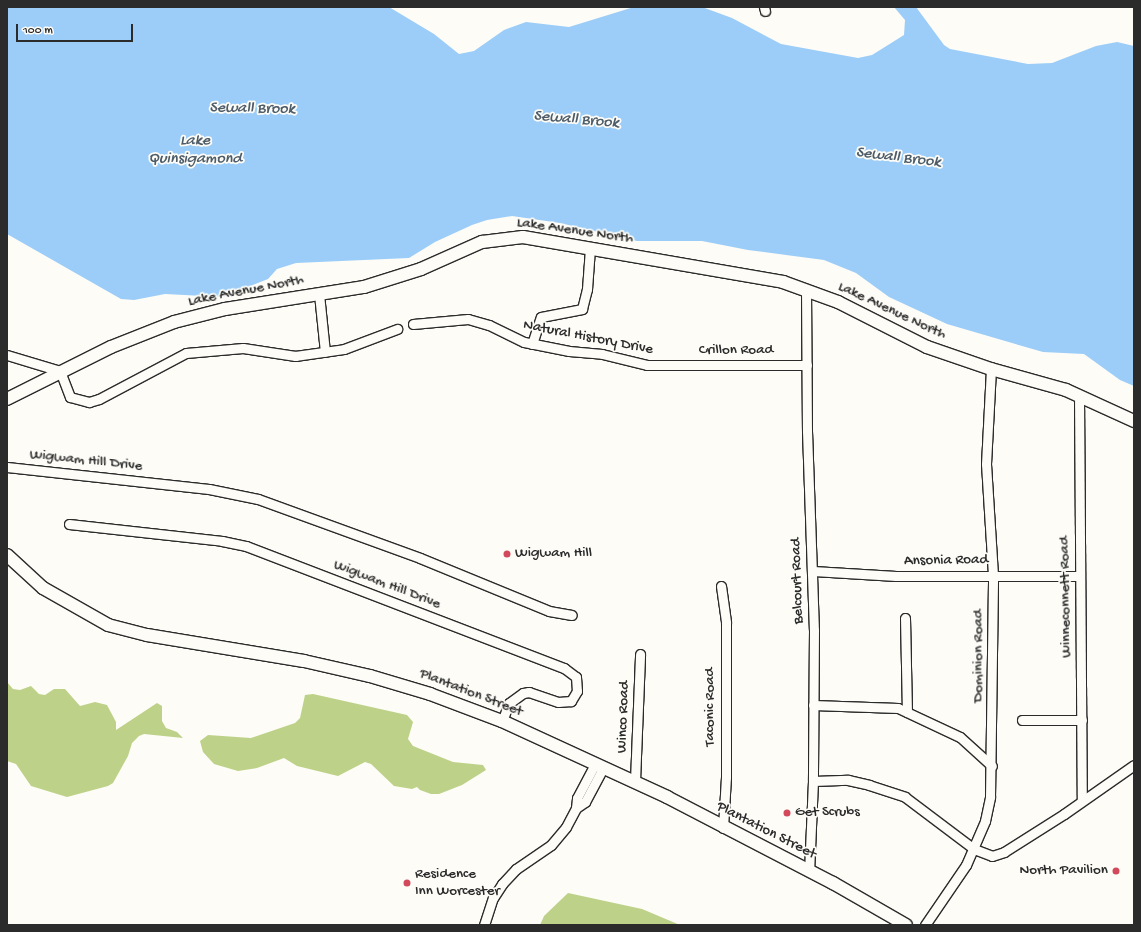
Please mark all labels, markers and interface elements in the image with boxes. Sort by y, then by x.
scale bar [18,16,135,42]
text: 100 m [23,24,53,38]
water label: Sewall Brook [209,100,295,120]
water label: Sewall Brook [533,108,619,134]
water label: Lake Quinsigamond [148,132,242,170]
water label: Sewall Brook [854,144,942,174]
street label: Lake Avenue North [516,214,634,248]
street label: Lake Avenue North [187,271,305,311]
street label: Lake Avenue North [835,278,949,344]
street label: Natural History Drive [522,317,654,359]
street label: Crillon Road [699,342,773,360]
street label: Wigwam Hill Drive [29,446,143,476]
street label: Winneconnett Road [1056,536,1076,658]
street label: Belcourt Road [787,538,809,624]
place label: Wigwam Hill [515,545,592,563]
marker: Wigwam Hill [502,549,512,559]
street label: Ansonia Road [904,551,988,571]
street label: Wigwam Hill Drive [331,556,443,614]
street label: Dominion Road [970,609,988,703]
street label: Plantation Street [417,665,525,721]
street label: Taconic Road [702,668,720,746]
street label: Winco Road [614,681,634,753]
street label: Plantation Street [713,798,819,864]
place label: Get Scrubs [795,804,860,822]
marker: Get Scrubs [782,808,792,818]
place label: North Pavilion [1019,862,1108,880]
place label: Residence Inn Worcester [415,865,500,900]
marker: North Pavilion [1111,866,1121,876]
marker: Residence Inn Worcester [402,878,412,888]

